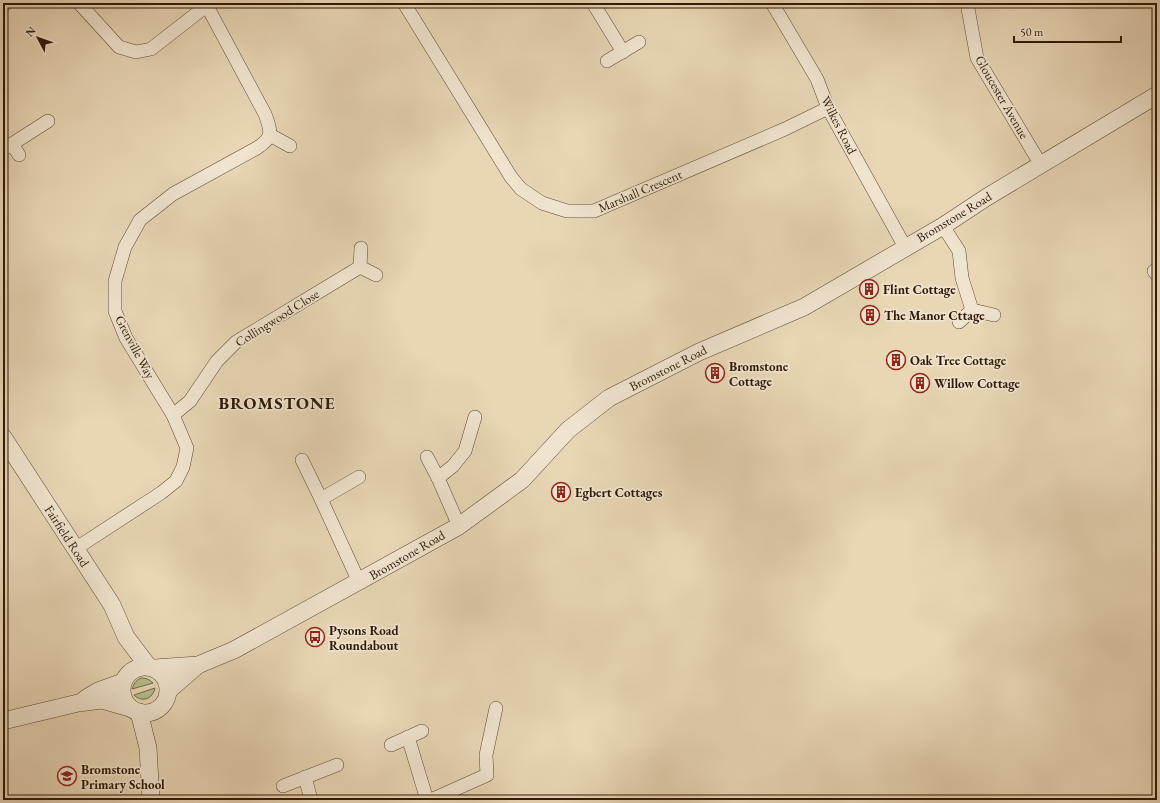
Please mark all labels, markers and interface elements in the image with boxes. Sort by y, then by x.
north arrow [18,18,58,58]
scale bar [1014,18,1121,44]
text: N [22,23,39,39]
text: 50 m [1020,24,1044,40]
street label: Gloucester Avenue [971,52,1033,142]
street label: Wilkes Road [817,93,861,157]
street label: Marshall Crescent [595,166,685,216]
street label: Bromstone Road [913,188,995,246]
building icon: Flint Cottage [858,278,880,300]
place label: Flint Cottage [883,281,956,298]
street label: Collingwood Close [232,285,322,351]
building icon: The Manor Cttage [859,304,881,326]
place label: The Manor Cttage [884,307,985,324]
street label: Grenville Way [111,312,159,382]
street label: Bromstone Road [626,341,710,395]
building icon: Oak Tree Cottage [885,349,907,371]
place label: Oak Tree Cottage [910,352,1007,369]
place label: Bromstone Cottage [729,358,789,390]
building icon: Bromstone Cottage [704,362,726,384]
building icon: Willow Cottage [909,372,931,394]
place label: Willow Cottage [934,375,1021,392]
district label: BROMSTONE [219,392,335,414]
building icon: Egbert Cottages [550,481,572,503]
place label: Egbert Cottages [575,484,663,501]
street label: Fairfield Road [41,502,93,570]
street label: Bromstone Road [366,526,448,584]
place label: Pysons Road Roundabout [329,622,399,654]
bus stop icon: Pysons Road Roundabout [304,626,326,648]
place label: Bromstone Primary School [81,761,165,793]
school or university icon: Bromstone Primary School [56,765,78,787]

